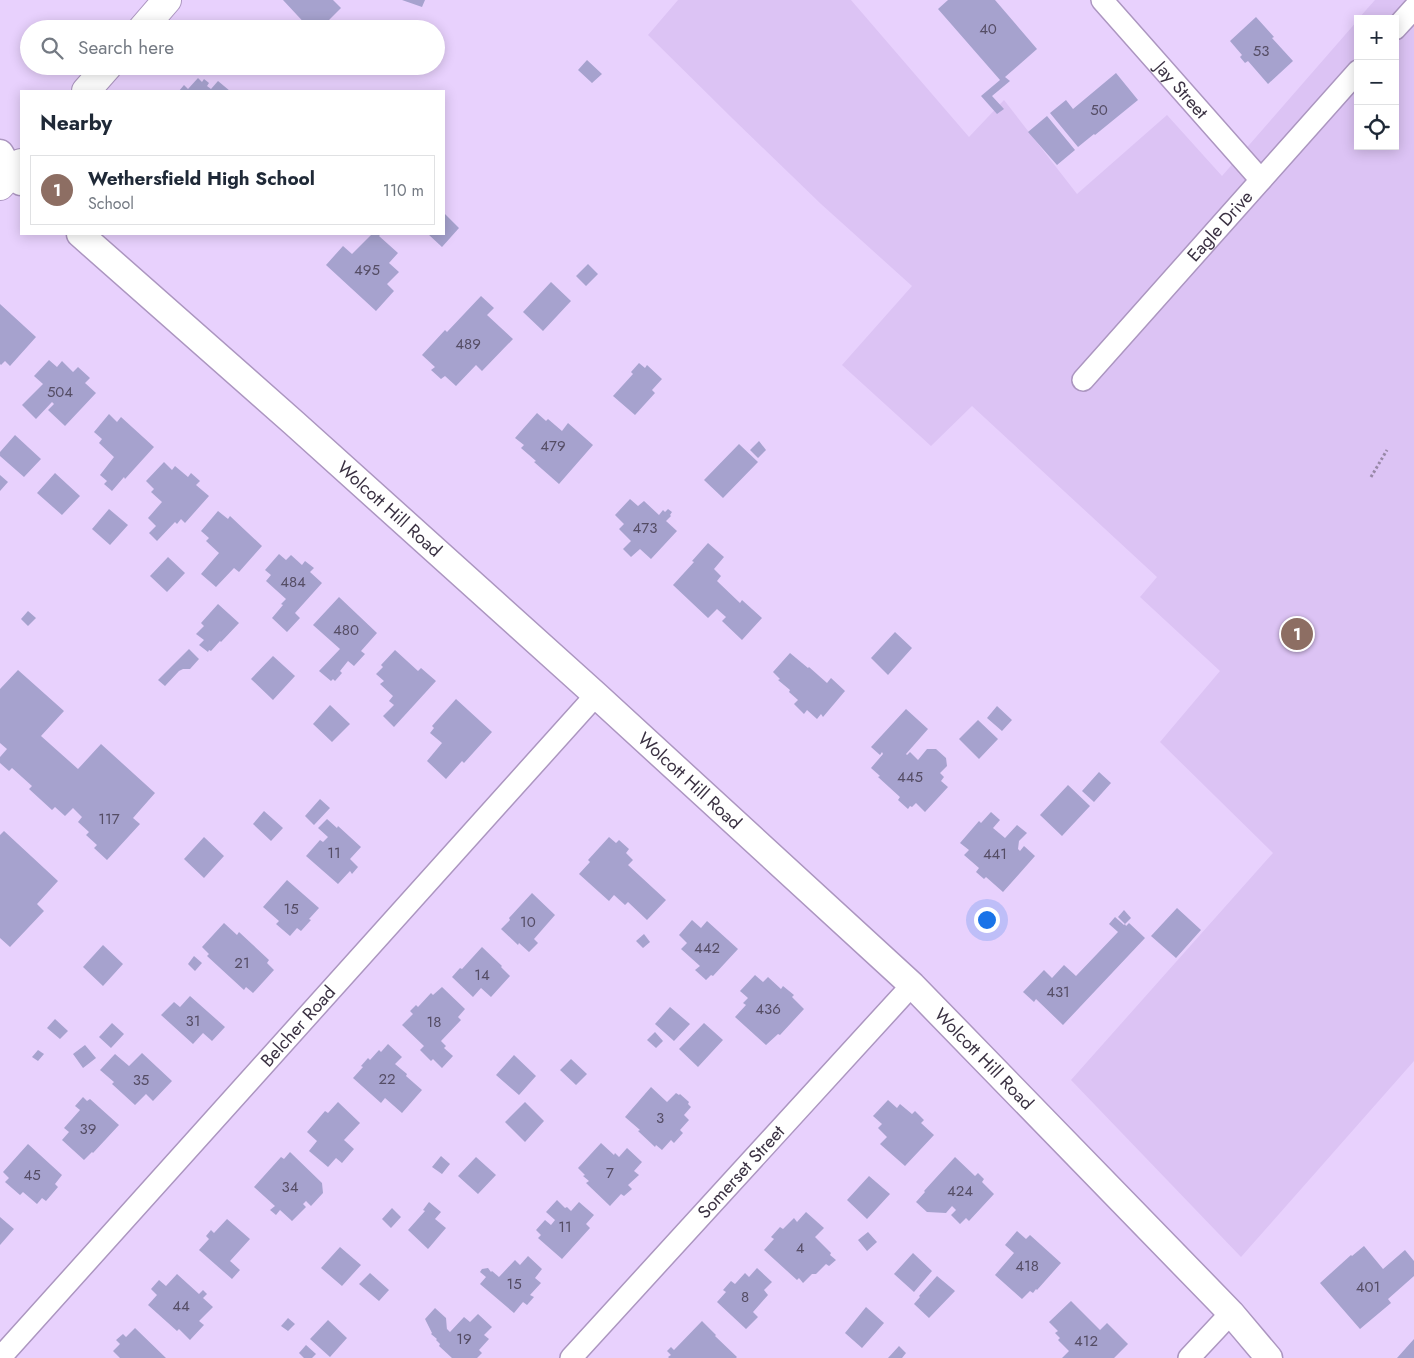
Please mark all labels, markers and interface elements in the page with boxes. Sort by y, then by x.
map controls [1354,15,1399,150]
button: + [1354,15,1399,60]
house number: 40 [979,18,997,40]
search box [20,20,445,75]
icon: search [38,34,66,62]
text: Search here [78,34,174,61]
house number: 53 [1253,40,1269,62]
street label: Jay Street [1147,54,1215,125]
button: − [1354,60,1399,105]
house number: 50 [1090,99,1108,121]
button: locate [1354,105,1399,150]
text: Nearby [40,108,112,138]
text: Wethersfield High School [88,165,315,192]
text: 1 [53,179,61,202]
text: 110 m [383,179,424,202]
street label: Eagle Drive [1181,185,1259,268]
text: School [88,192,134,215]
house number: 495 [354,259,380,281]
house number: 489 [455,333,481,355]
house number: 504 [47,381,73,403]
house number: 479 [540,435,566,457]
street label: Wolcott Hill Road [331,455,448,563]
house number: 473 [633,517,657,539]
house number: 484 [280,571,306,593]
pin: 1 [1281,615,1313,653]
house number: 480 [333,619,359,641]
street label: Wolcott Hill Road [632,726,747,835]
house number: 445 [897,766,923,788]
house number: 117 [98,808,120,830]
house number: 11 [327,842,341,864]
house number: 441 [983,843,1007,865]
house number: 15 [283,898,299,920]
your location [974,907,1000,933]
house number: 10 [520,911,536,933]
house number: 442 [694,937,720,959]
house number: 21 [234,952,250,974]
house number: 14 [474,964,490,986]
street label: Belcher Road [255,980,342,1073]
house number: 431 [1046,981,1070,1003]
house number: 436 [755,998,781,1020]
street label: Wolcott Hill Road [928,1002,1040,1116]
house number: 31 [186,1010,200,1032]
house number: 18 [427,1011,441,1033]
house number: 22 [378,1068,396,1090]
house number: 35 [133,1069,149,1091]
house number: 3 [656,1107,664,1129]
house number: 39 [80,1118,96,1140]
street label: Somerset Street [691,1119,791,1225]
house number: 7 [606,1162,614,1184]
house number: 45 [23,1164,41,1186]
house number: 34 [282,1176,299,1198]
house number: 424 [947,1180,973,1202]
house number: 11 [558,1216,572,1238]
house number: 4 [796,1237,805,1259]
house number: 418 [1015,1255,1039,1277]
house number: 15 [506,1273,522,1295]
house number: 401 [1356,1276,1380,1298]
house number: 8 [741,1286,749,1308]
house number: 44 [172,1295,190,1317]
house number: 19 [456,1328,472,1350]
house number: 412 [1074,1330,1098,1352]

